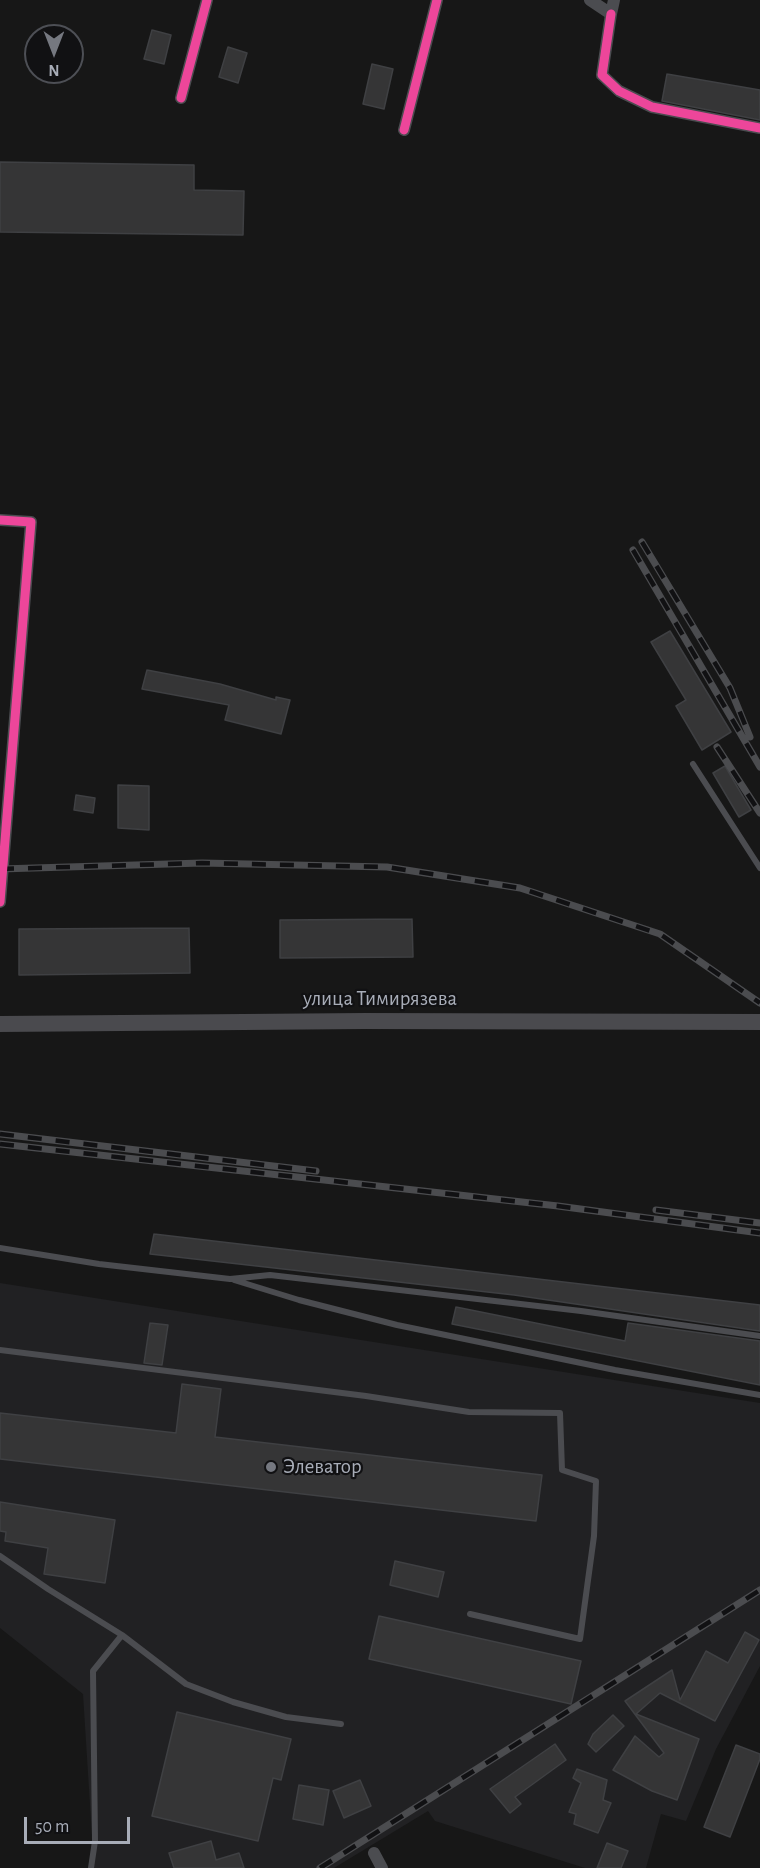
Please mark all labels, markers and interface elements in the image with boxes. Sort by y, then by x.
north arrow [24,24,84,84]
text: N [48,62,60,78]
street label: улица Тимирязева [303,986,457,1012]
place label: Элеватор [283,1454,362,1480]
marker: Элеватор [264,1460,278,1474]
scale bar [27,1805,134,1843]
text: 50 m [35,1818,69,1836]

